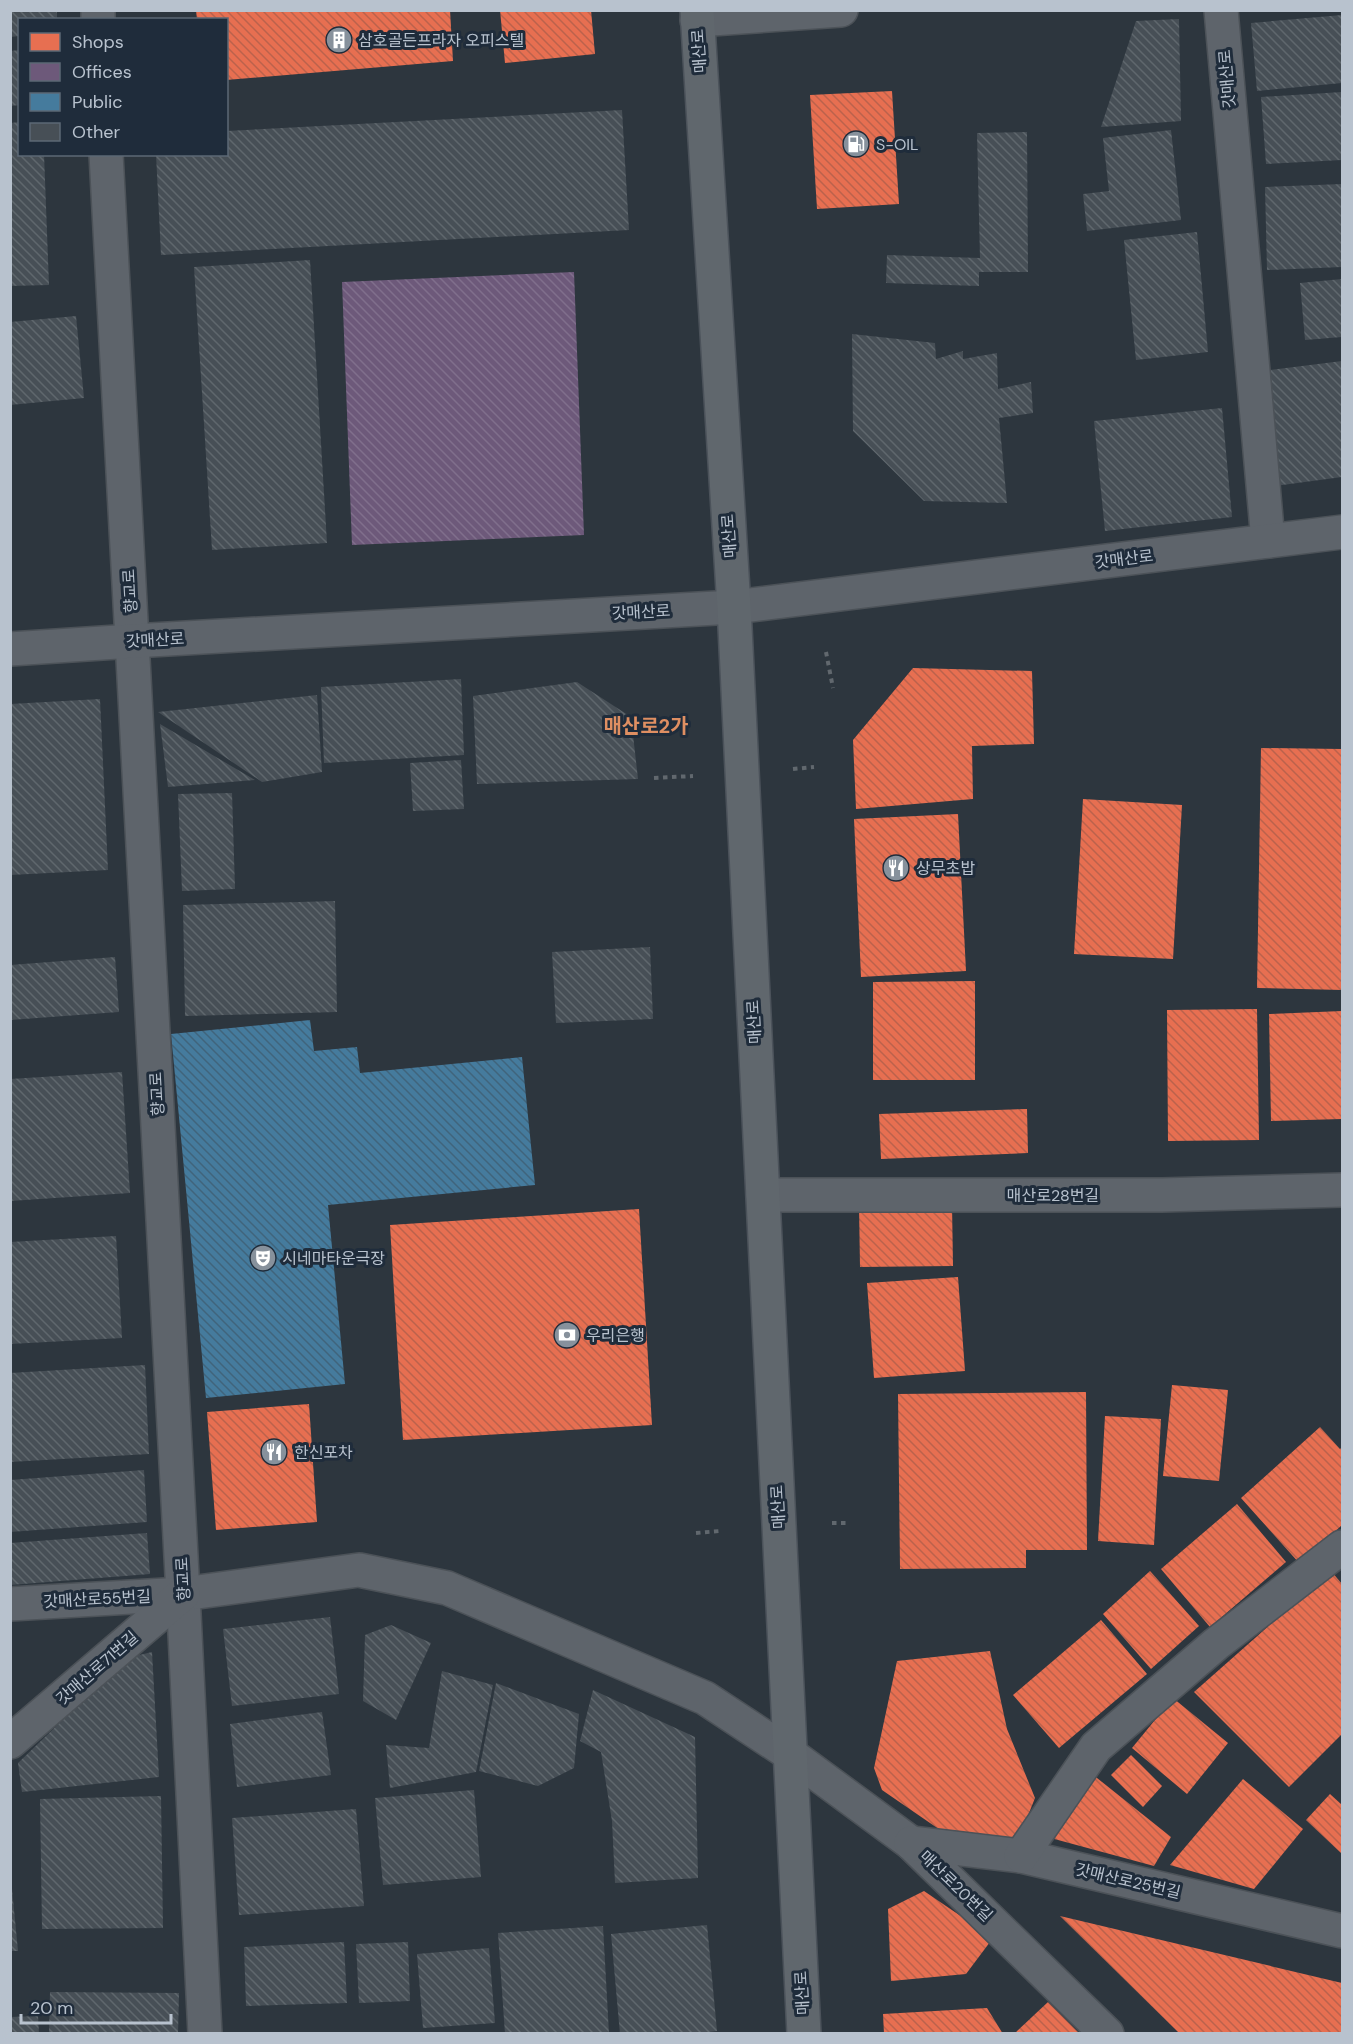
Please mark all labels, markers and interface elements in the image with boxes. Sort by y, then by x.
legend [18,18,228,156]
building icon: 삼호골든프라자 오피스텔 [324,25,354,55]
street label: 매산로 [687,28,711,74]
text: Shops [72,30,124,54]
place label: 삼호골든프라자 오피스텔 [358,30,524,51]
street label: 갓매산로 [1214,48,1240,109]
text: Offices [72,60,132,84]
text: Public [72,90,123,114]
text: Other [72,120,121,144]
fuel station icon: S-OIL [841,129,871,159]
place label: S-OIL [876,134,919,155]
street label: 매산로 [717,513,741,559]
street label: 갓매산로 [1093,545,1155,573]
street label: 향교로 [118,568,142,614]
street label: 갓매산로 [611,600,671,624]
street label: 갓매산로 [125,628,185,652]
district label: 매산로2가 [603,713,689,739]
restaurant icon: 상무초밥 [881,853,911,883]
place label: 상무초밥 [916,858,975,879]
street label: 매산로 [742,999,766,1045]
street label: 향교로 [145,1071,169,1117]
street label: 매산로28번길 [1007,1185,1099,1206]
theatre icon: 시네마타운극장 [248,1243,278,1273]
place label: 시네마타운극장 [282,1248,385,1269]
bank icon: 우리은행 [552,1320,582,1350]
place label: 우리은행 [586,1325,645,1346]
restaurant icon: 한신포차 [259,1437,289,1467]
place label: 한신포차 [294,1442,353,1463]
street label: 매산로 [766,1484,790,1530]
street label: 향교로 [171,1556,195,1602]
street label: 갓매산로55번길 [43,1586,151,1612]
street label: 갓매산로71번길 [52,1627,142,1709]
street label: 매산로20번길 [915,1846,997,1926]
street label: 갓매산로25번길 [1073,1859,1183,1903]
street label: 매산로 [790,1970,814,2016]
scale bar [21,1987,171,2025]
text: 20 m [30,1996,73,2020]

